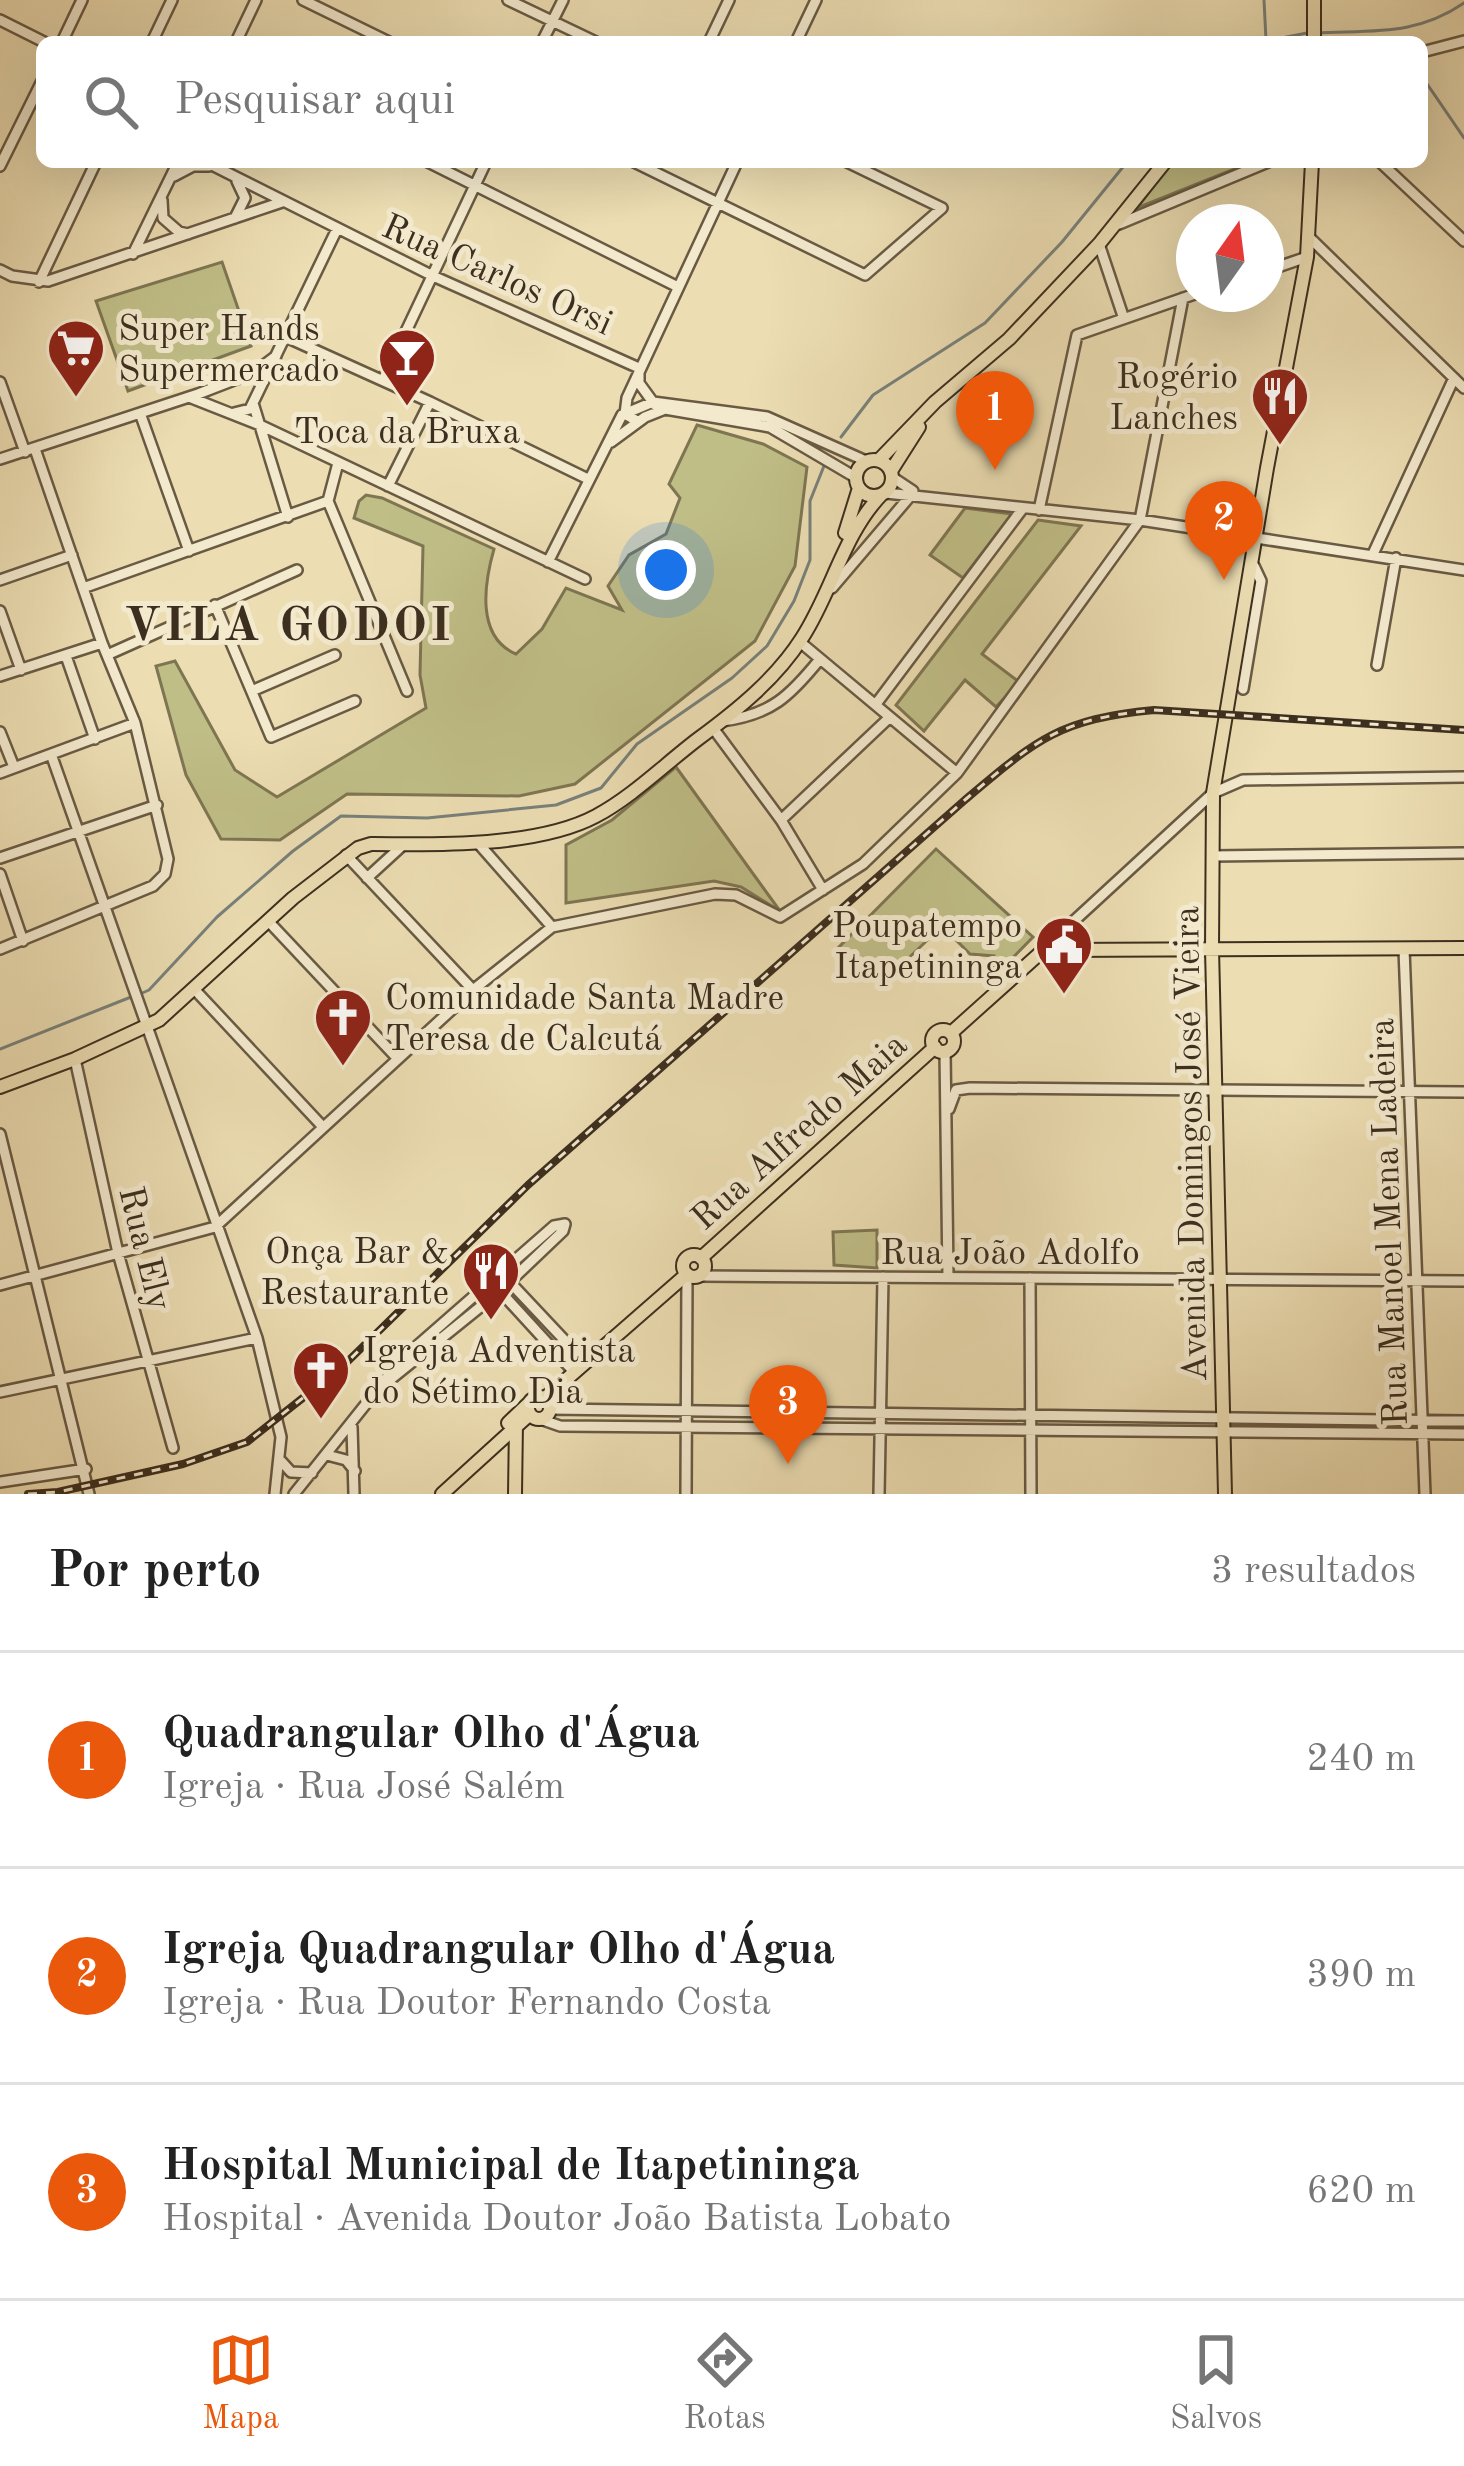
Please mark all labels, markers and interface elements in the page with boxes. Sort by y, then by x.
search box [36,36,1428,168]
icon: search [78,69,144,135]
text: Pesquisar aqui [174,79,455,124]
north arrow [1176,204,1284,312]
street label: Rua Carlos Orsi [376,210,617,344]
place label: Super Hands Supermercado [118,313,340,390]
supermarket icon: Super Hands Supermercado [45,317,107,399]
bar icon: Toca da Bruxa [376,326,438,408]
place label: Rogério Lanches [1109,361,1238,438]
restaurant icon: Rogério Lanches [1249,365,1311,447]
pin: 1 [956,371,1034,470]
place label: Toca da Bruxa [294,416,521,452]
pin: 2 [1185,481,1263,580]
your location [636,540,696,600]
district label: VILA GODOI [124,603,454,651]
street label: Avenida Domingos José Vieira [1171,905,1215,1382]
place label: Poupatempo Itapetininga [832,910,1022,987]
public building icon: Poupatempo Itapetininga [1033,914,1095,996]
place label: Comunidade Santa Madre Teresa de Calcutá [385,982,784,1059]
church icon: Comunidade Santa Madre Teresa de Calcutá [312,986,374,1068]
street label: Rua Manoel Mena Ladeira [1366,1017,1416,1426]
street label: Rua Alfredo Maia [686,1027,915,1239]
street label: Rua Ely [110,1183,176,1315]
place label: Onça Bar & Restaurante [260,1236,449,1313]
street label: Rua João Adolfo [880,1237,1140,1273]
restaurant icon: Onça Bar & Restaurante [460,1240,522,1322]
place label: Igreja Adventista do Sétimo Dia [363,1335,636,1412]
church icon: Igreja Adventista do Sétimo Dia [290,1339,352,1421]
pin: 3 [749,1365,827,1464]
text: Por perto [48,1547,262,1598]
text: 3 resultados [1211,1552,1416,1591]
text: Quadrangular Olho d'Água [162,1713,700,1758]
text: 1 [76,1740,98,1779]
text: 240 m [1306,1740,1416,1779]
text: Igreja · Rua José Salém [162,1768,565,1807]
text: Igreja Quadrangular Olho d'Água [162,1929,835,1974]
text: 2 [76,1956,98,1995]
text: 390 m [1306,1956,1416,1995]
text: Igreja · Rua Doutor Fernando Costa [162,1984,771,2023]
text: Hospital Municipal de Itapetininga [162,2145,860,2190]
text: 3 [76,2172,98,2211]
text: 620 m [1306,2172,1416,2211]
text: Hospital · Avenida Doutor João Batista Lobato [162,2200,951,2239]
tab: Mapa [202,2327,279,2440]
tab: Rotas [683,2327,766,2440]
tab: Salvos [1170,2327,1262,2440]

